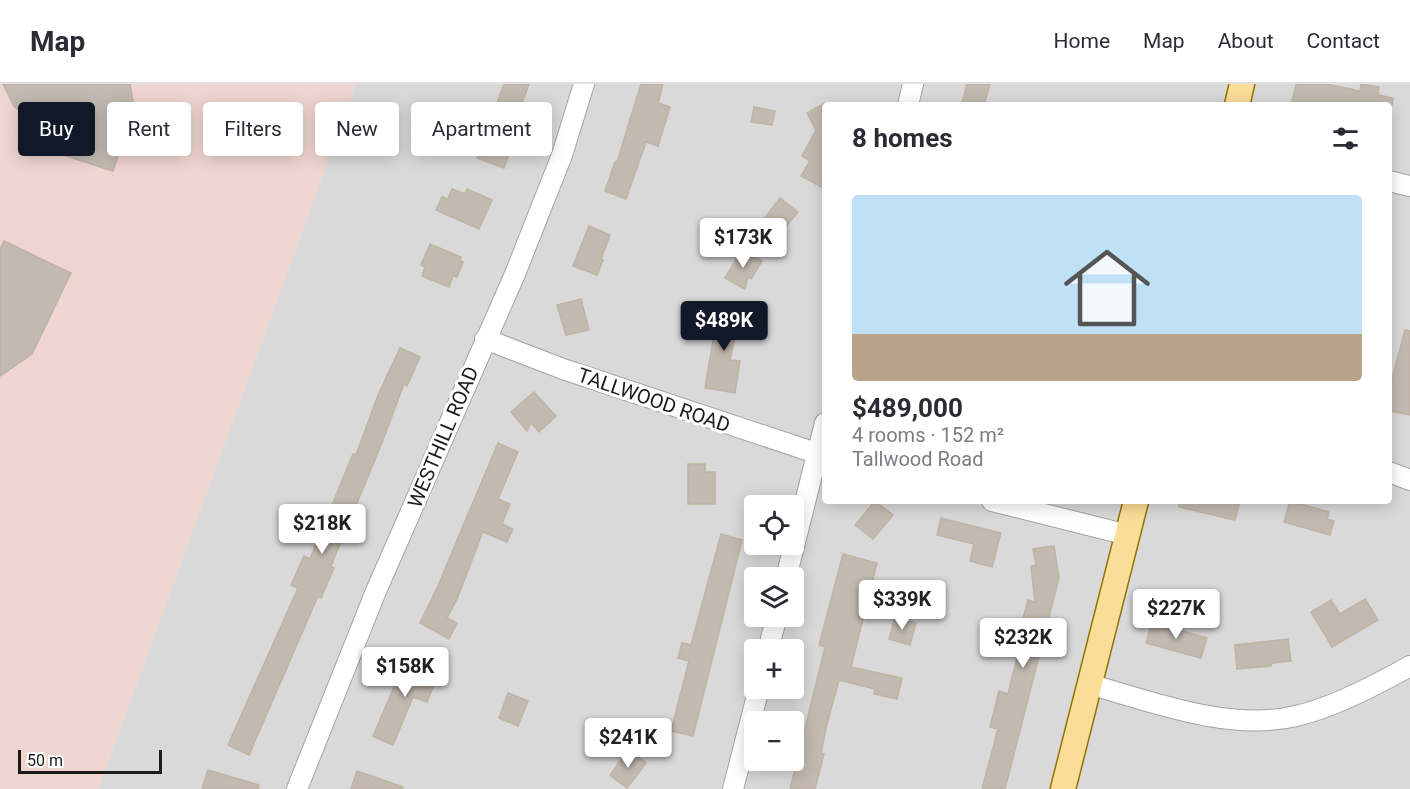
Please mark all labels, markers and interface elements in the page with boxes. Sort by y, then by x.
text: Map [30,25,85,58]
text: Home [1054,29,1110,53]
text: Map [1143,29,1185,53]
text: About [1218,29,1274,53]
text: Contact [1307,29,1380,53]
chip: Buy [18,102,95,156]
chip: Rent [107,102,191,156]
chip: Filters [203,102,303,156]
chip: New [315,102,399,156]
chip: Apartment [411,102,552,156]
icon: filters [1329,122,1362,155]
text: 8 homes [852,123,953,153]
pin: $173K [701,218,785,269]
text: $173K [714,225,772,249]
icon: home [1053,234,1161,342]
pin: $489K [682,301,766,352]
text: $489K [695,308,753,332]
street label: WESTHILL ROAD [402,363,484,511]
street label: TALLWOOD ROAD [575,363,733,437]
text: $489,000 [852,393,963,423]
text: 4 rooms · 152 m² [852,423,1004,447]
text: Tallwood Road [852,447,983,471]
map controls [744,495,804,771]
button: locate [744,495,804,555]
pin: $218K [280,504,364,555]
text: $218K [293,511,351,535]
button: layers [744,567,804,627]
pin: $339K [860,580,944,631]
text: $339K [873,587,931,611]
pin: $227K [1134,589,1218,640]
text: $227K [1147,596,1205,620]
pin: $232K [981,618,1065,669]
text: $232K [994,625,1052,649]
button: + [744,639,804,699]
pin: $158K [363,647,447,698]
text: $158K [376,654,434,678]
button: − [744,711,804,771]
pin: $241K [586,718,670,769]
text: $241K [599,725,657,749]
scale bar [18,747,162,774]
text: 50 m [27,751,63,770]

